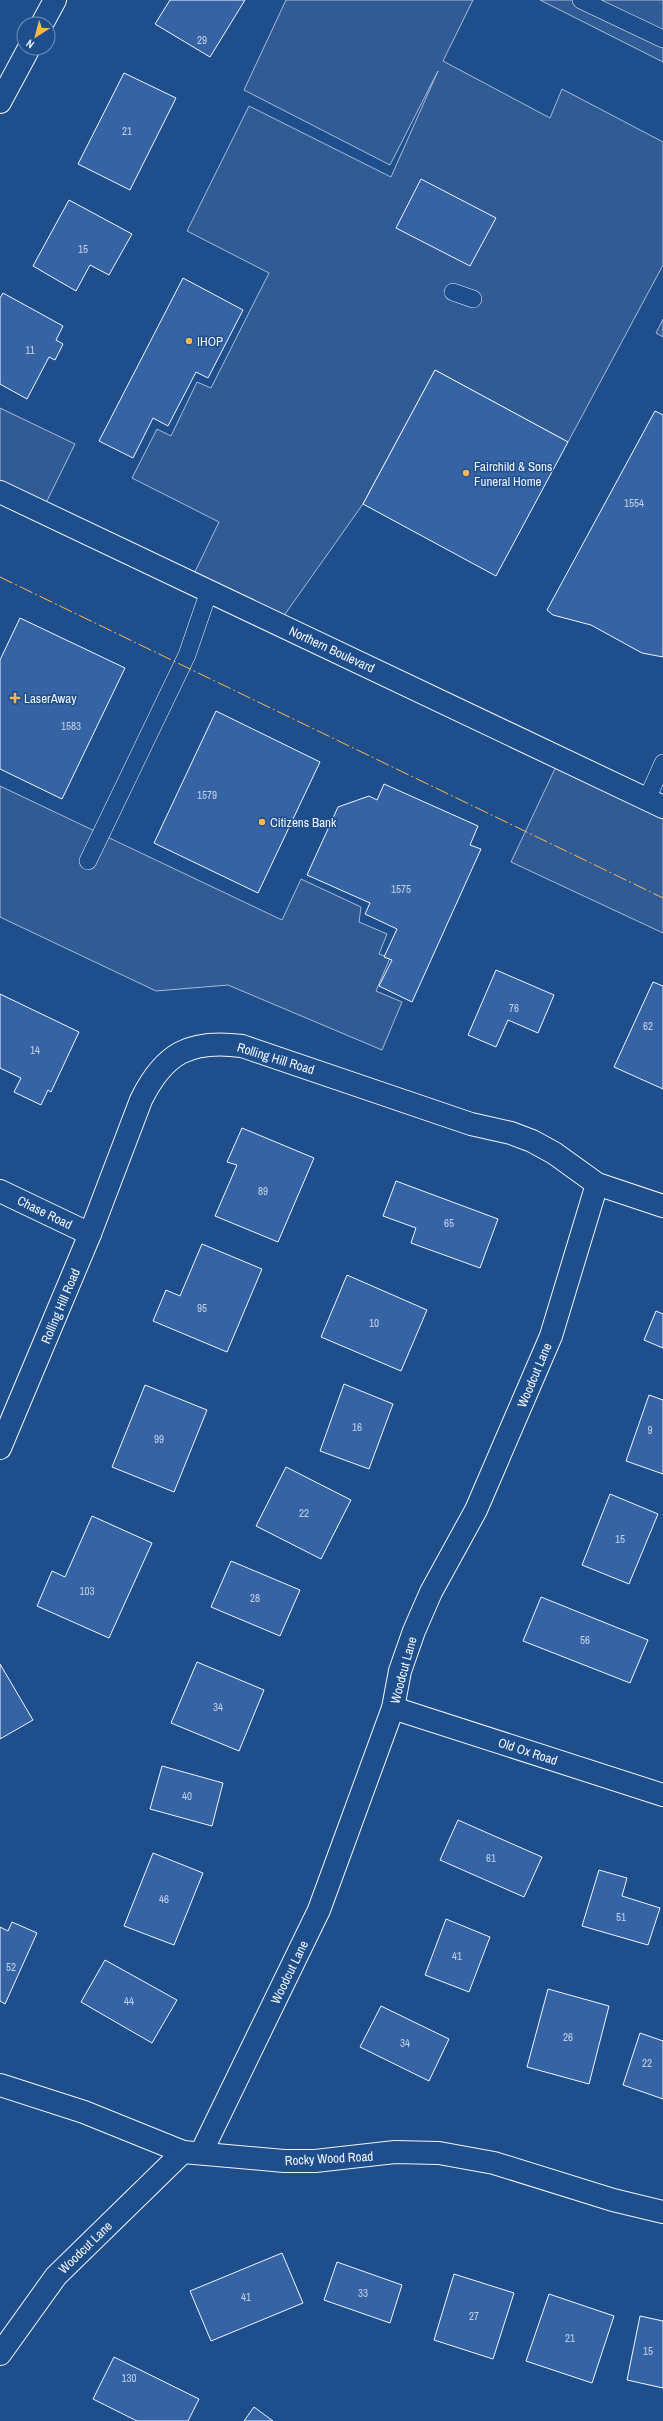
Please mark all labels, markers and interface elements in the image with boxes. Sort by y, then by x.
north arrow [16,16,56,56]
house number: 29 [197,33,207,47]
text: N [23,37,37,52]
house number: 21 [122,124,132,138]
house number: 15 [78,242,88,256]
place label: IHOP [197,333,223,350]
marker: IHOP [184,336,194,346]
house number: 11 [25,343,35,357]
place label: Fairchild & Sons Funeral Home [474,458,552,490]
marker: Fairchild & Sons Funeral Home [461,468,471,478]
house number: 1554 [624,496,644,510]
street label: Northern Boulevard [286,622,377,677]
place label: LaserAway [24,690,77,707]
marker: LaserAway [9,692,21,704]
house number: 1583 [61,719,81,733]
house number: 1579 [197,788,217,802]
place label: Citizens Bank [270,814,337,831]
marker: Citizens Bank [257,817,267,827]
house number: 1575 [391,882,411,896]
house number: 76 [509,1001,519,1015]
house number: 62 [643,1019,653,1033]
street label: Rolling Hill Road [235,1039,317,1078]
house number: 14 [30,1043,40,1057]
house number: 89 [258,1184,268,1198]
street label: Chase Road [14,1192,75,1233]
house number: 65 [444,1216,454,1230]
street label: Rolling Hill Road [37,1266,84,1346]
house number: 95 [197,1301,207,1315]
house number: 10 [369,1316,379,1330]
street label: Woodcut Lane [513,1340,556,1410]
house number: 16 [352,1420,362,1434]
house number: 9 [647,1423,653,1437]
house number: 99 [154,1432,164,1446]
house number: 22 [299,1506,309,1520]
house number: 15 [615,1532,625,1546]
house number: 103 [79,1584,95,1598]
house number: 28 [250,1591,260,1605]
house number: 56 [580,1633,590,1647]
street label: Woodcut Lane [386,1635,421,1705]
house number: 34 [213,1700,223,1714]
street label: Old Ox Road [496,1734,560,1769]
house number: 40 [182,1789,192,1803]
house number: 61 [486,1851,496,1865]
house number: 46 [159,1892,169,1906]
house number: 51 [616,1910,626,1924]
street label: Woodcut Lane [267,1938,312,2007]
house number: 41 [452,1949,462,1963]
house number: 52 [6,1960,16,1974]
house number: 44 [124,1994,134,2008]
house number: 26 [563,2030,573,2044]
house number: 34 [400,2036,410,2050]
house number: 22 [642,2056,652,2070]
street label: Rocky Wood Road [284,2148,374,2169]
street label: Woodcut Lane [55,2217,116,2277]
house number: 33 [358,2286,368,2300]
house number: 41 [241,2290,251,2304]
house number: 27 [469,2309,479,2323]
house number: 21 [565,2331,575,2345]
house number: 15 [643,2344,653,2358]
house number: 130 [121,2371,137,2385]

